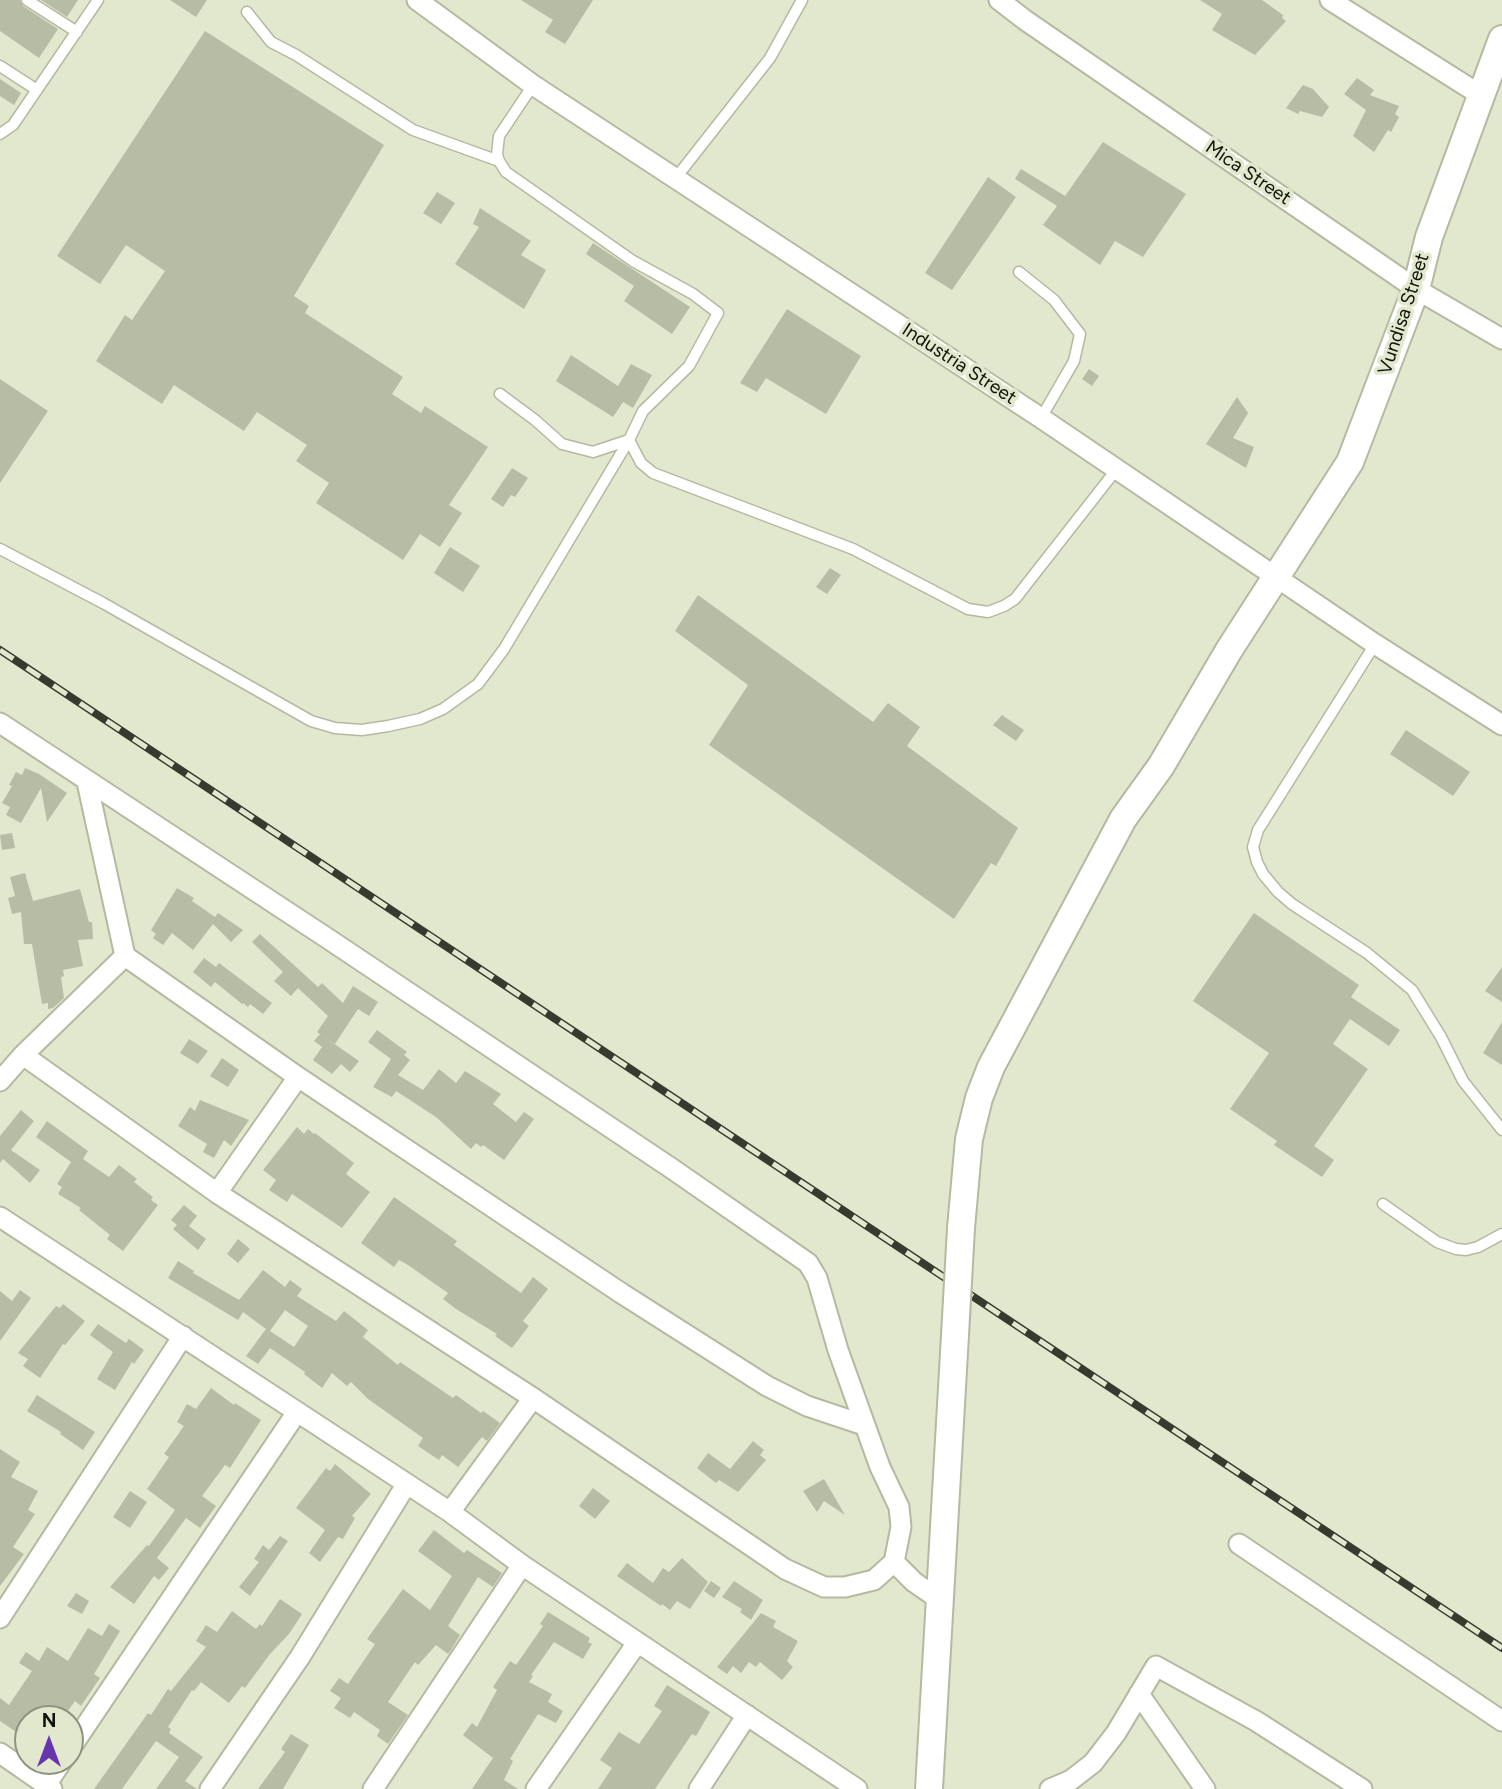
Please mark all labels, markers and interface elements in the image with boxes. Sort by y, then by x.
street label: Mica Street [1201,136,1295,210]
street label: Vundisa Street [1374,250,1434,378]
street label: Industria Street [897,319,1021,409]
north arrow [14,1705,84,1775]
text: N [42,1709,56,1732]

